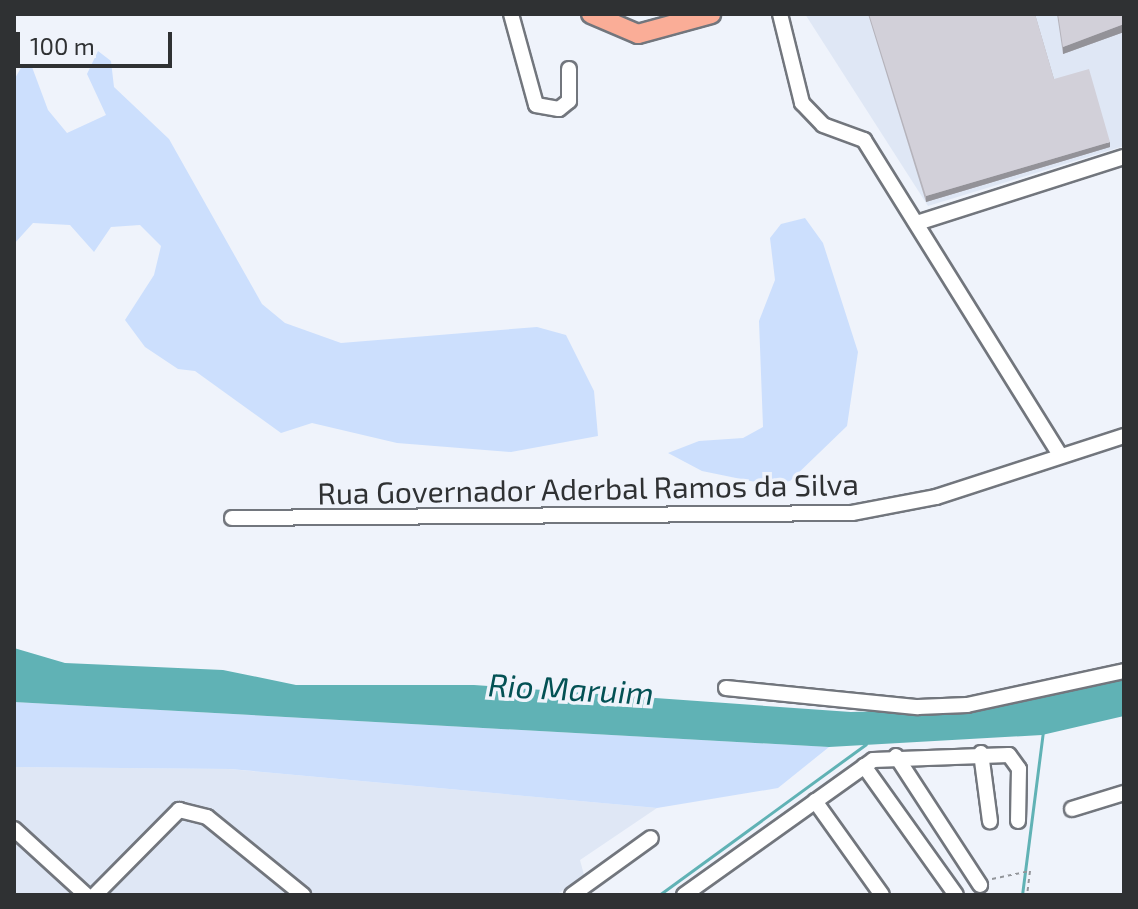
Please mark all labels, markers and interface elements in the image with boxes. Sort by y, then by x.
scale bar [20,16,176,66]
text: 100 m [30,31,95,60]
street label: Rua Governador Aderbal Ramos da Silva [316,465,860,511]
water label: Rio Maruim [487,664,655,712]

